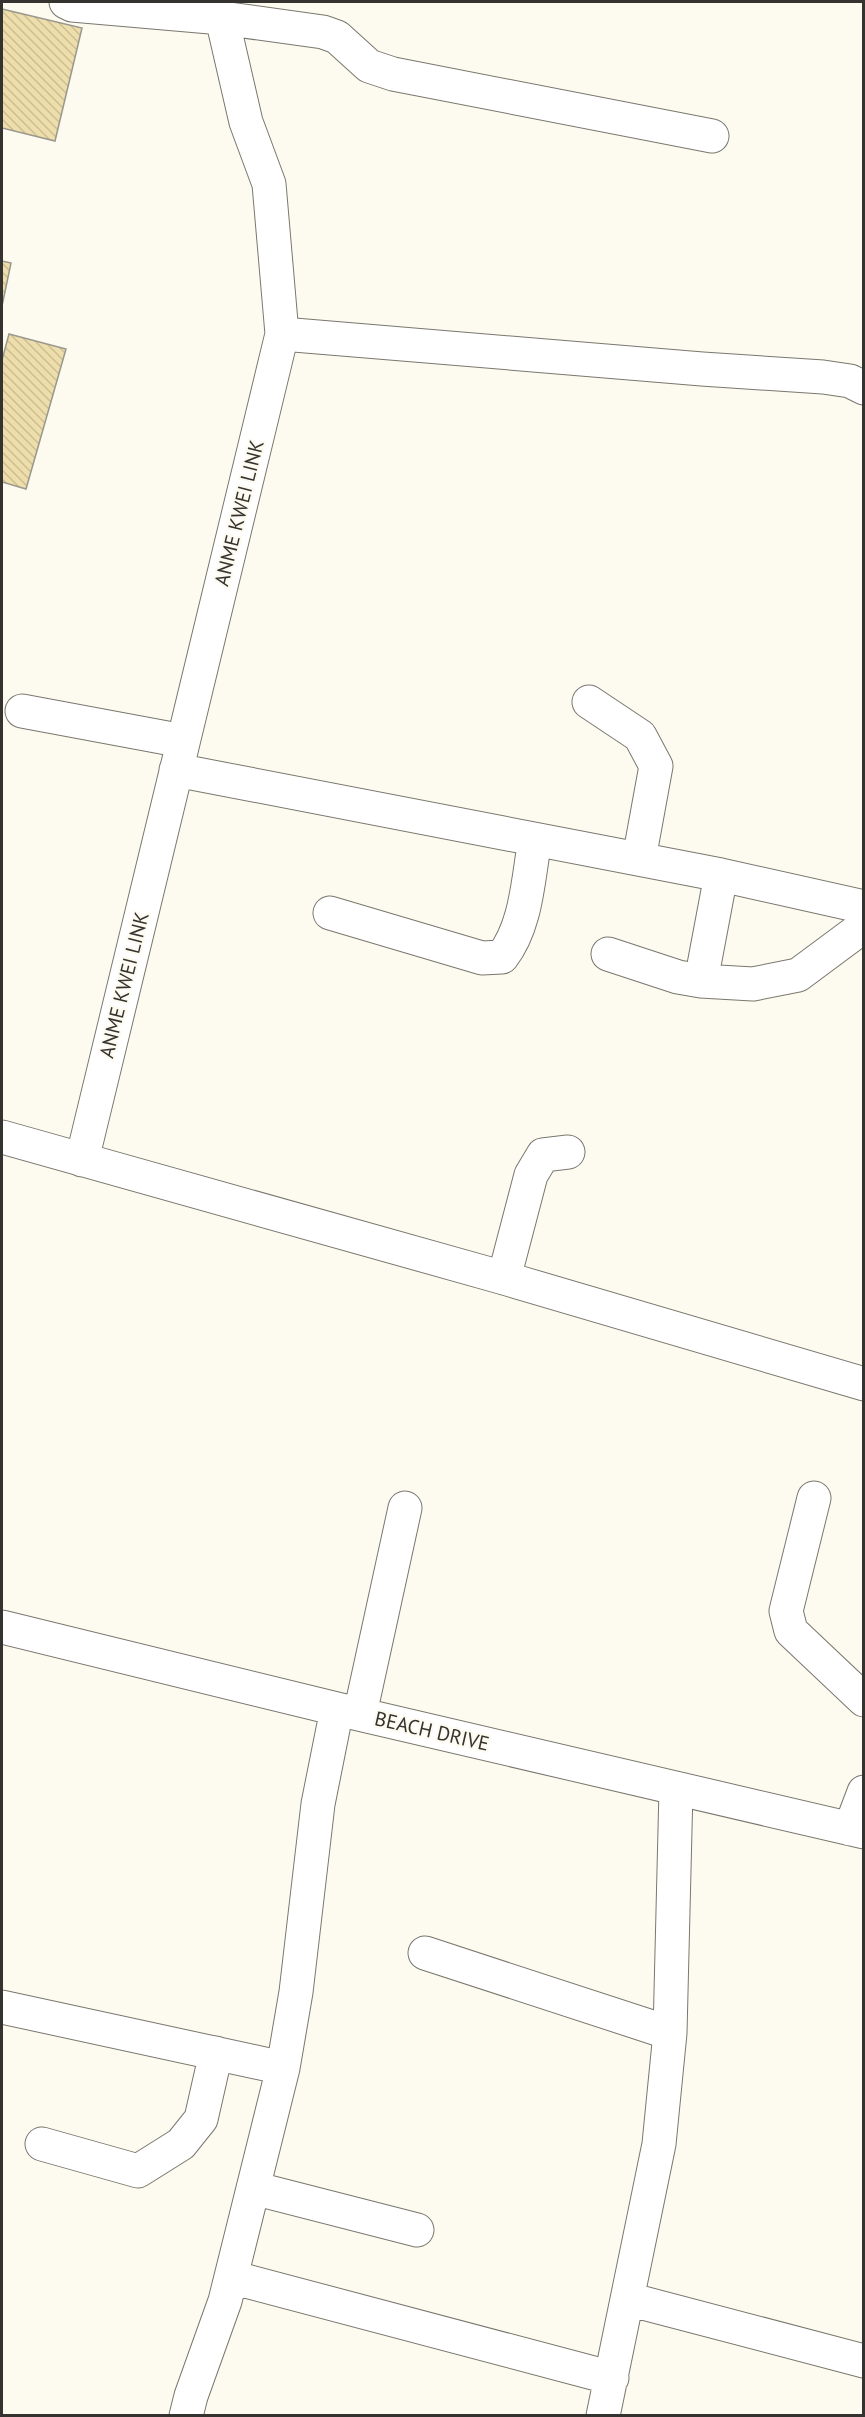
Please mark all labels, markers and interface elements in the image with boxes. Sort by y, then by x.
street label: ANME KWEI LINK [208,437,270,589]
street label: ANME KWEI LINK [93,909,155,1061]
street label: BEACH DRIVE [372,1705,492,1757]

